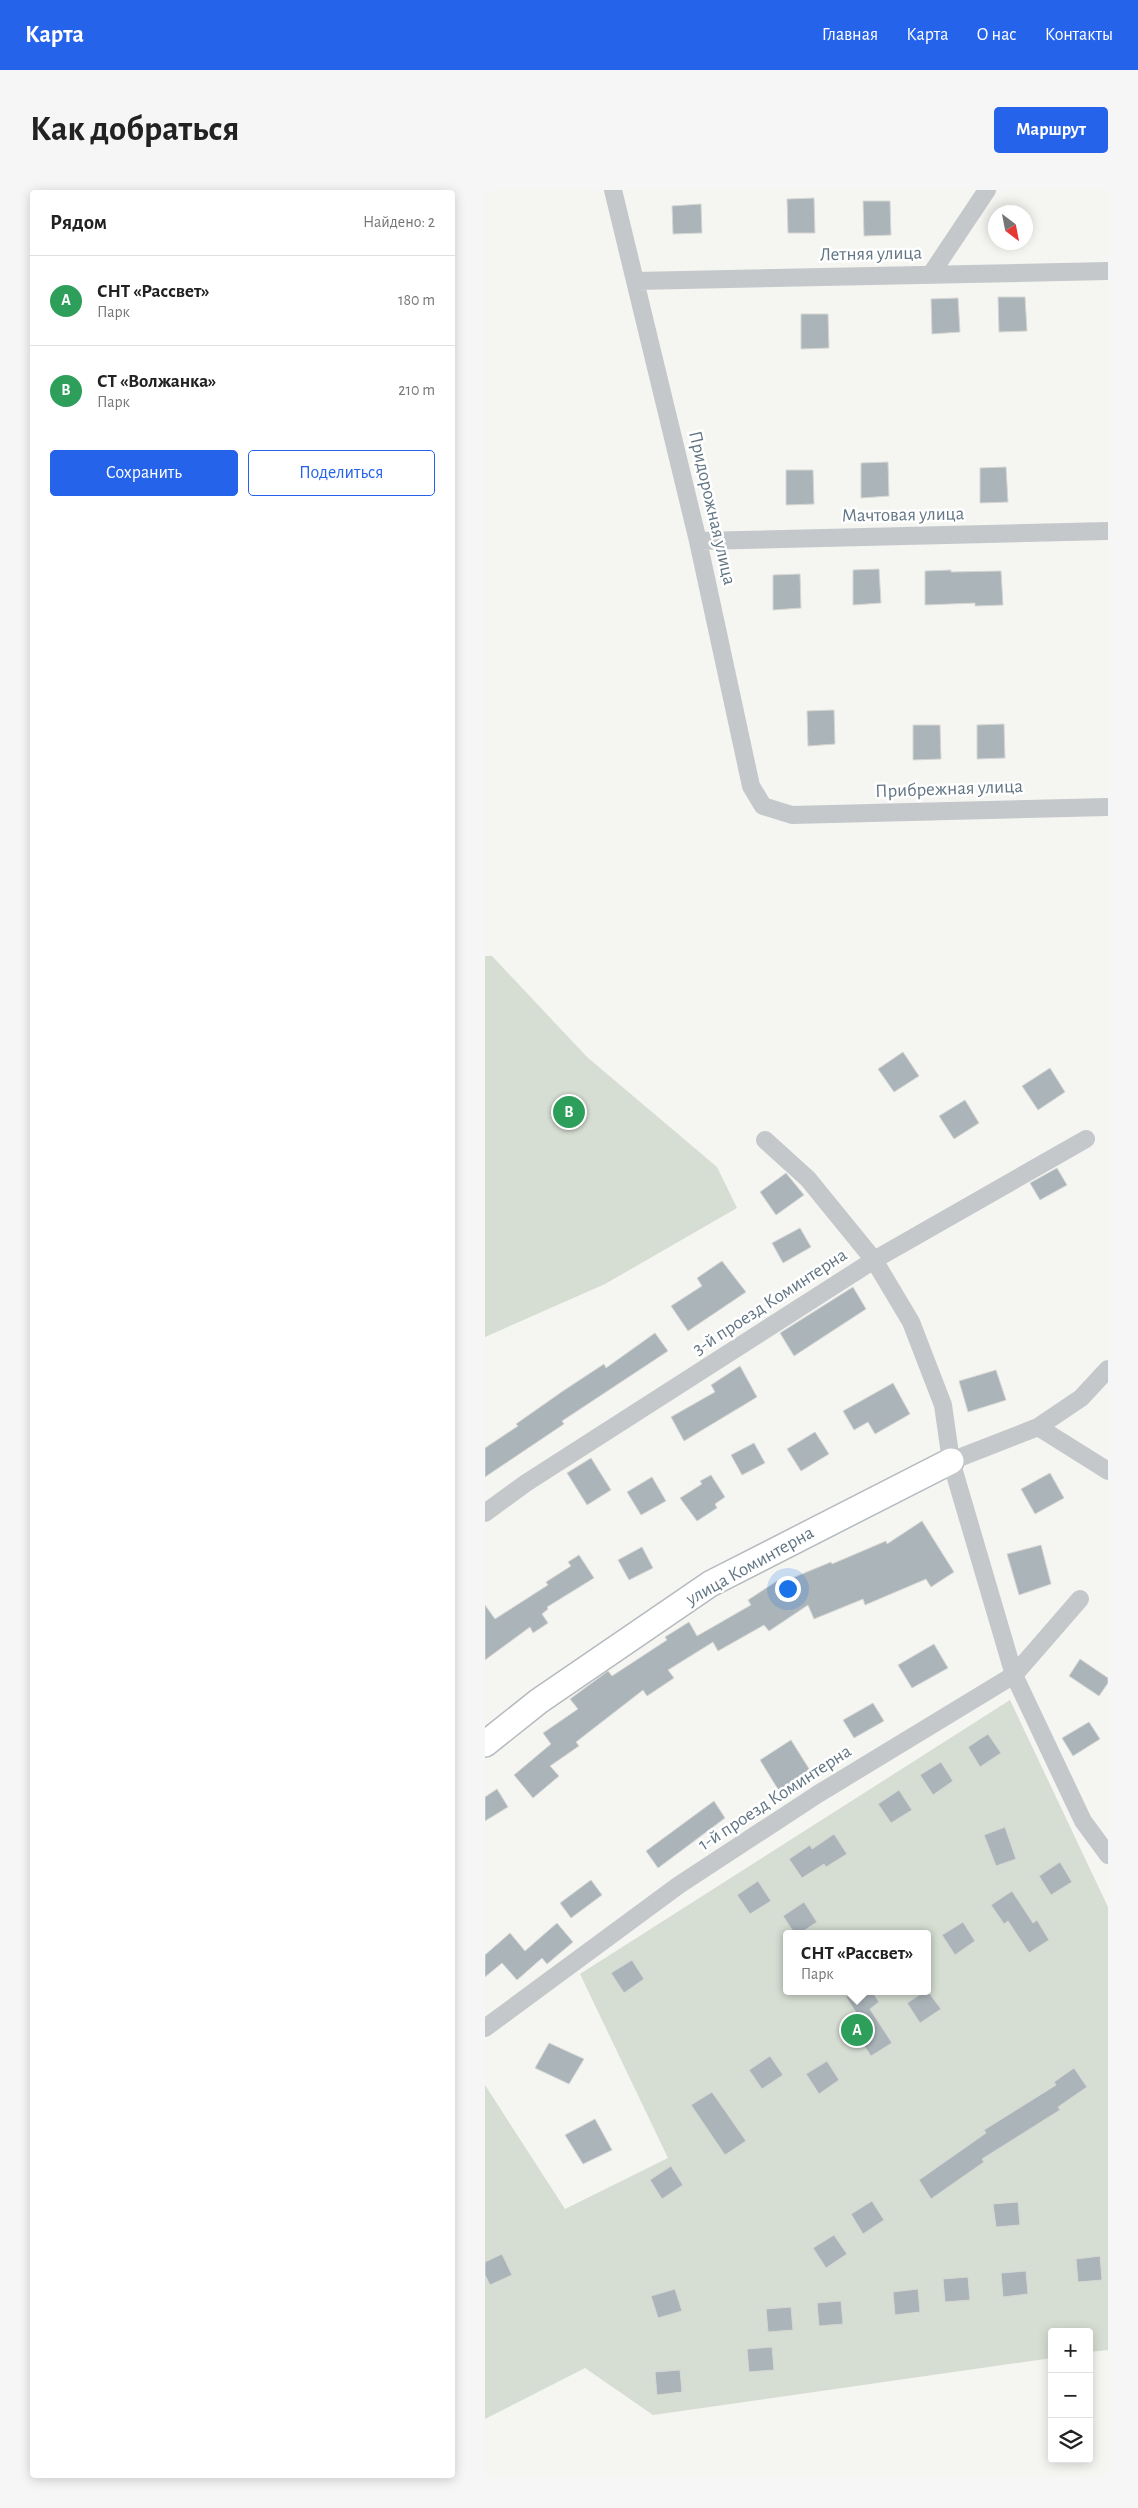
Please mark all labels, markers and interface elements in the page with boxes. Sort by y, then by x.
text: Карта [25,23,84,47]
text: Главная [822,26,878,44]
text: Карта [906,26,948,44]
text: О нас [976,26,1017,44]
text: Контакты [1045,26,1113,44]
button: Маршрут [994,107,1108,153]
text: Как добраться [30,112,239,147]
north arrow [988,205,1033,250]
text: Рядом [50,212,107,233]
text: Найдено: 2 [363,214,435,230]
street label: Летняя улица [820,244,923,264]
text: СНТ «Рассвет» [97,282,210,301]
text: A [61,292,71,308]
text: 180 m [398,292,435,308]
text: Парк [97,304,130,320]
text: СТ «Волжанка» [97,372,216,391]
text: B [61,382,71,398]
text: 210 m [398,382,435,398]
text: Парк [97,394,130,410]
street label: Придорожная улица [685,429,739,587]
button: Сохранить [50,450,238,496]
button: Поделиться [248,450,435,496]
street label: Мачтовая улица [841,504,965,526]
street label: Прибрежная улица [875,777,1024,801]
pin: B [553,1093,585,1131]
street label: 3-й проезд Коминтерна [690,1245,851,1359]
street label: улица Коминтерна [682,1523,817,1609]
your location [775,1576,801,1602]
street label: 1-й проезд Коминтерна [695,1741,855,1854]
popup [783,1930,931,1995]
text: СНТ «Рассвет» [801,1944,913,1963]
text: Парк [801,1966,834,1982]
pin: A [841,2011,873,2049]
map controls [1048,2328,1093,2463]
button: + [1048,2328,1093,2373]
button: − [1048,2373,1093,2418]
button: layers [1048,2418,1093,2463]

